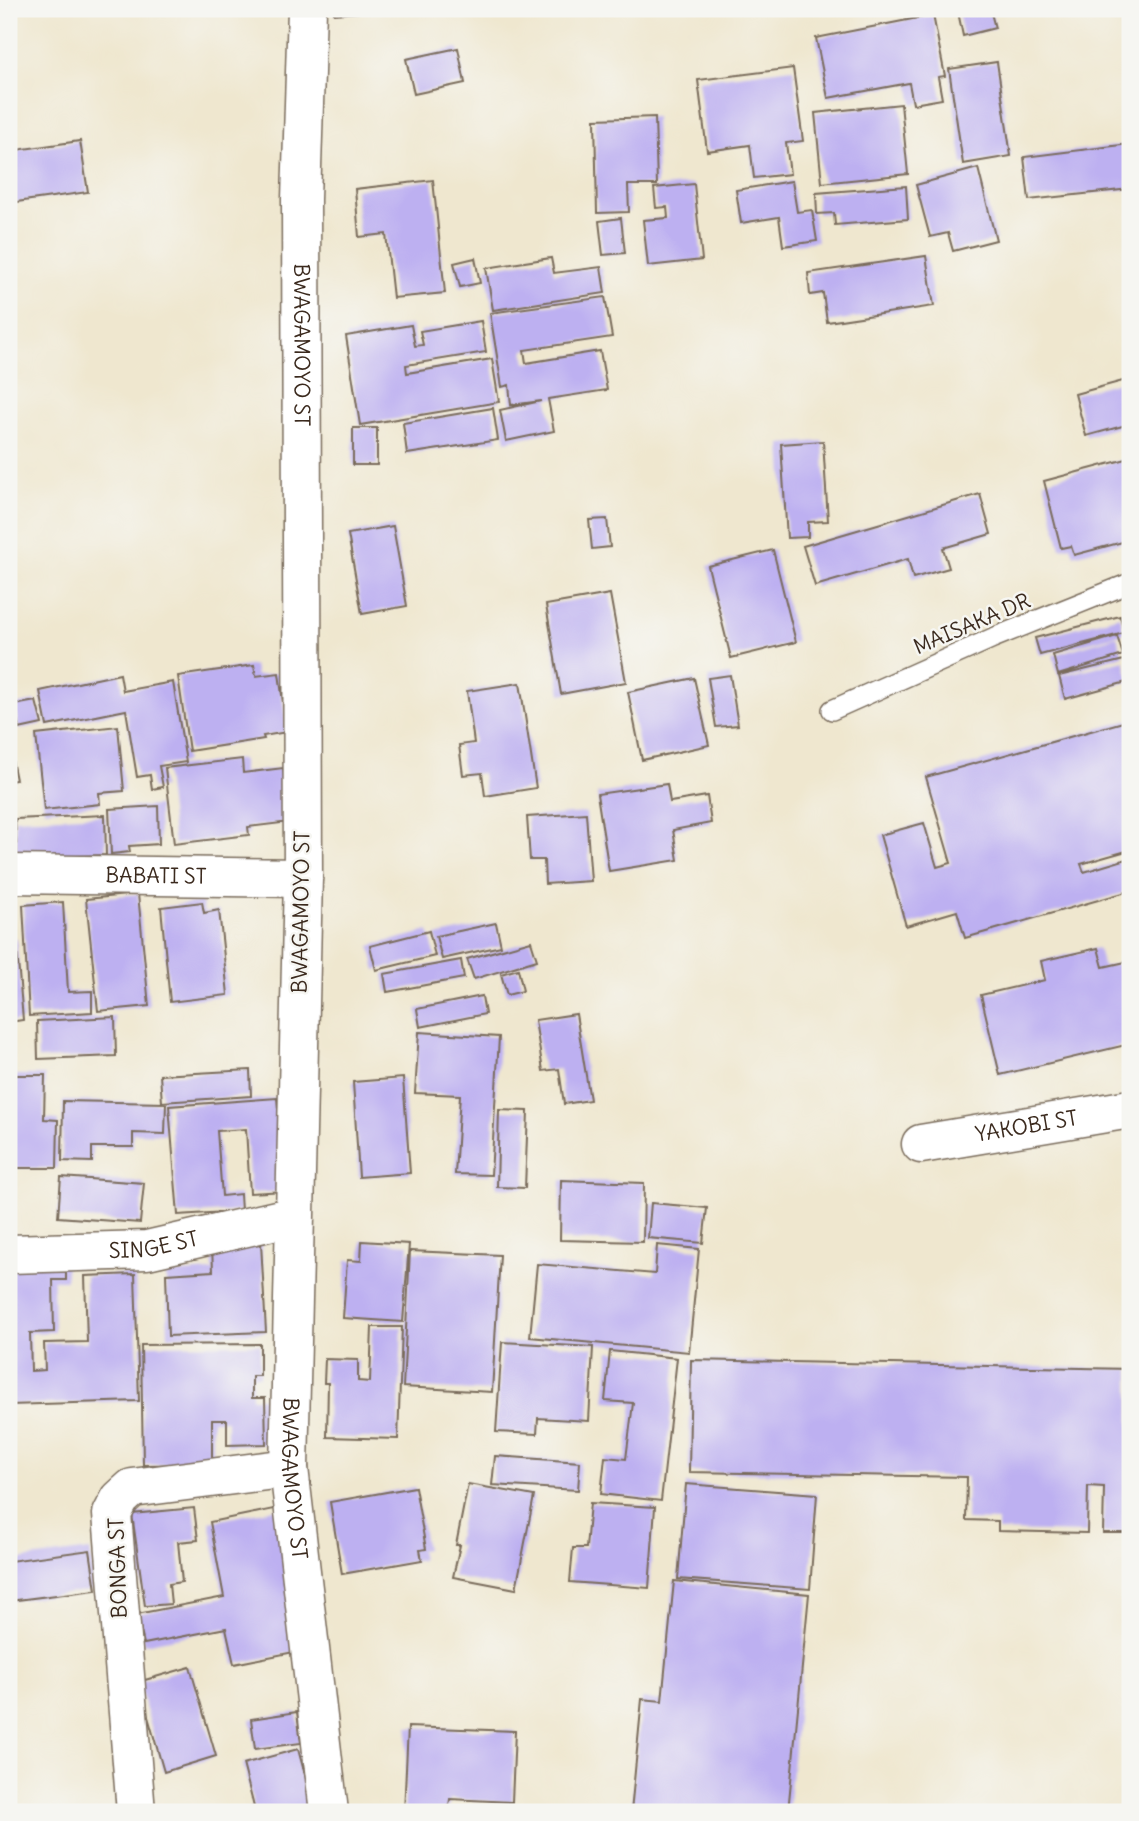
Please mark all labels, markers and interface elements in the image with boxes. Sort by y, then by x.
street label: BWAGAMOYO ST [288,264,316,426]
street label: MAISAKA DR [909,587,1034,660]
street label: BWAGAMOYO ST [286,830,315,993]
street label: BABATI ST [105,861,207,890]
street label: YAKOBI ST [973,1104,1080,1148]
street label: SINGE ST [108,1225,201,1264]
street label: BWAGAMOYO ST [276,1397,314,1561]
street label: BONGA ST [102,1517,133,1619]

